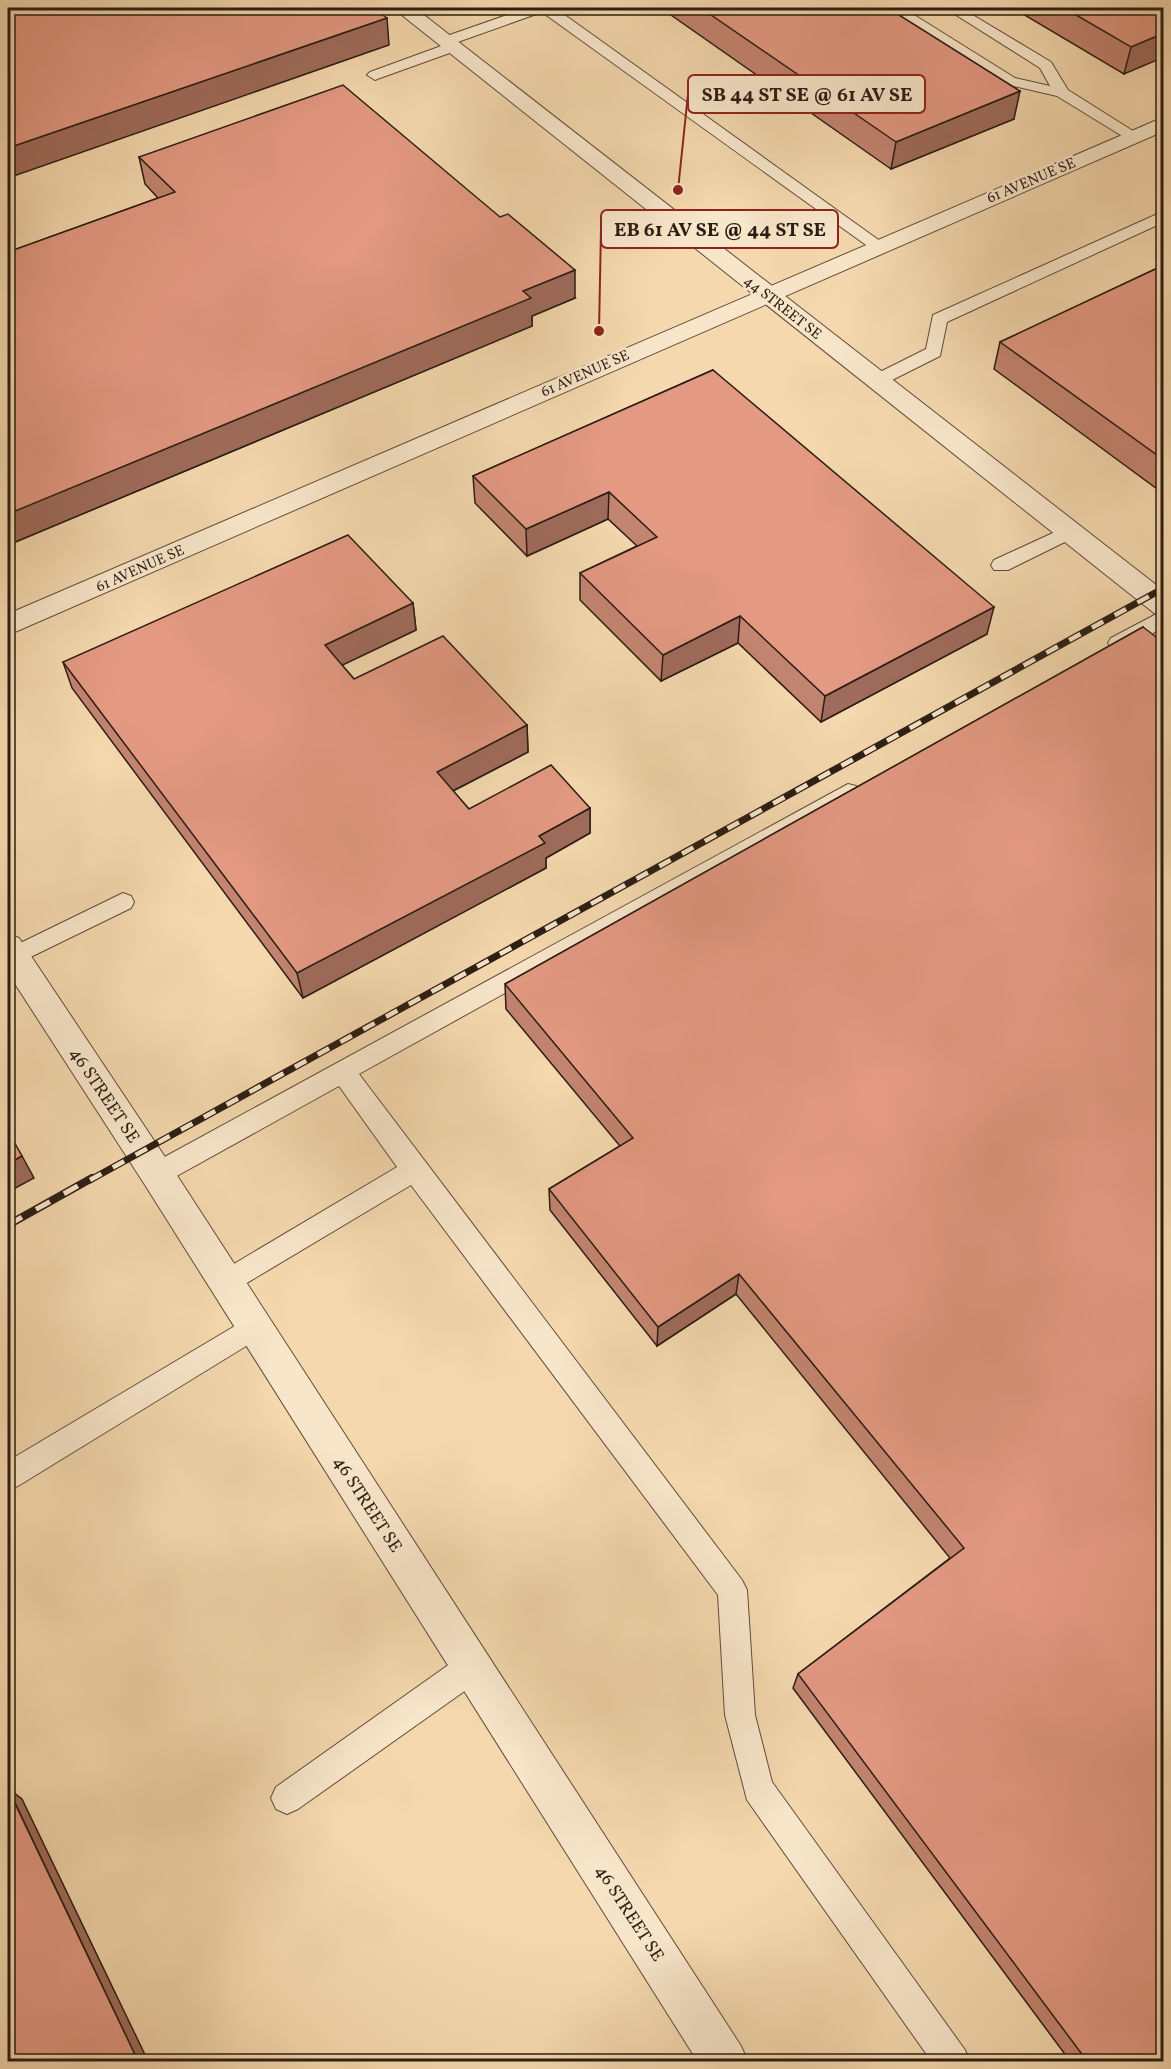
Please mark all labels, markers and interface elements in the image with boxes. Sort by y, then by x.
callout: SB 44 ST SE @ 61 AV SE [688,75,925,113]
text: SB 44 ST SE @ 61 AV SE [702,82,912,110]
street label: 61 AVENUE SE [984,153,1079,210]
callout: EB 61 AV SE @ 44 ST SE [601,210,838,248]
text: EB 61 AV SE @ 44 ST SE [614,217,826,245]
street label: 44 STREET SE [739,271,825,345]
street label: 61 AVENUE SE [538,346,633,403]
street label: 61 AVENUE SE [93,541,188,598]
street label: 46 STREET SE [63,1043,145,1149]
street label: 46 STREET SE [326,1452,407,1558]
street label: 46 STREET SE [588,1861,669,1967]

